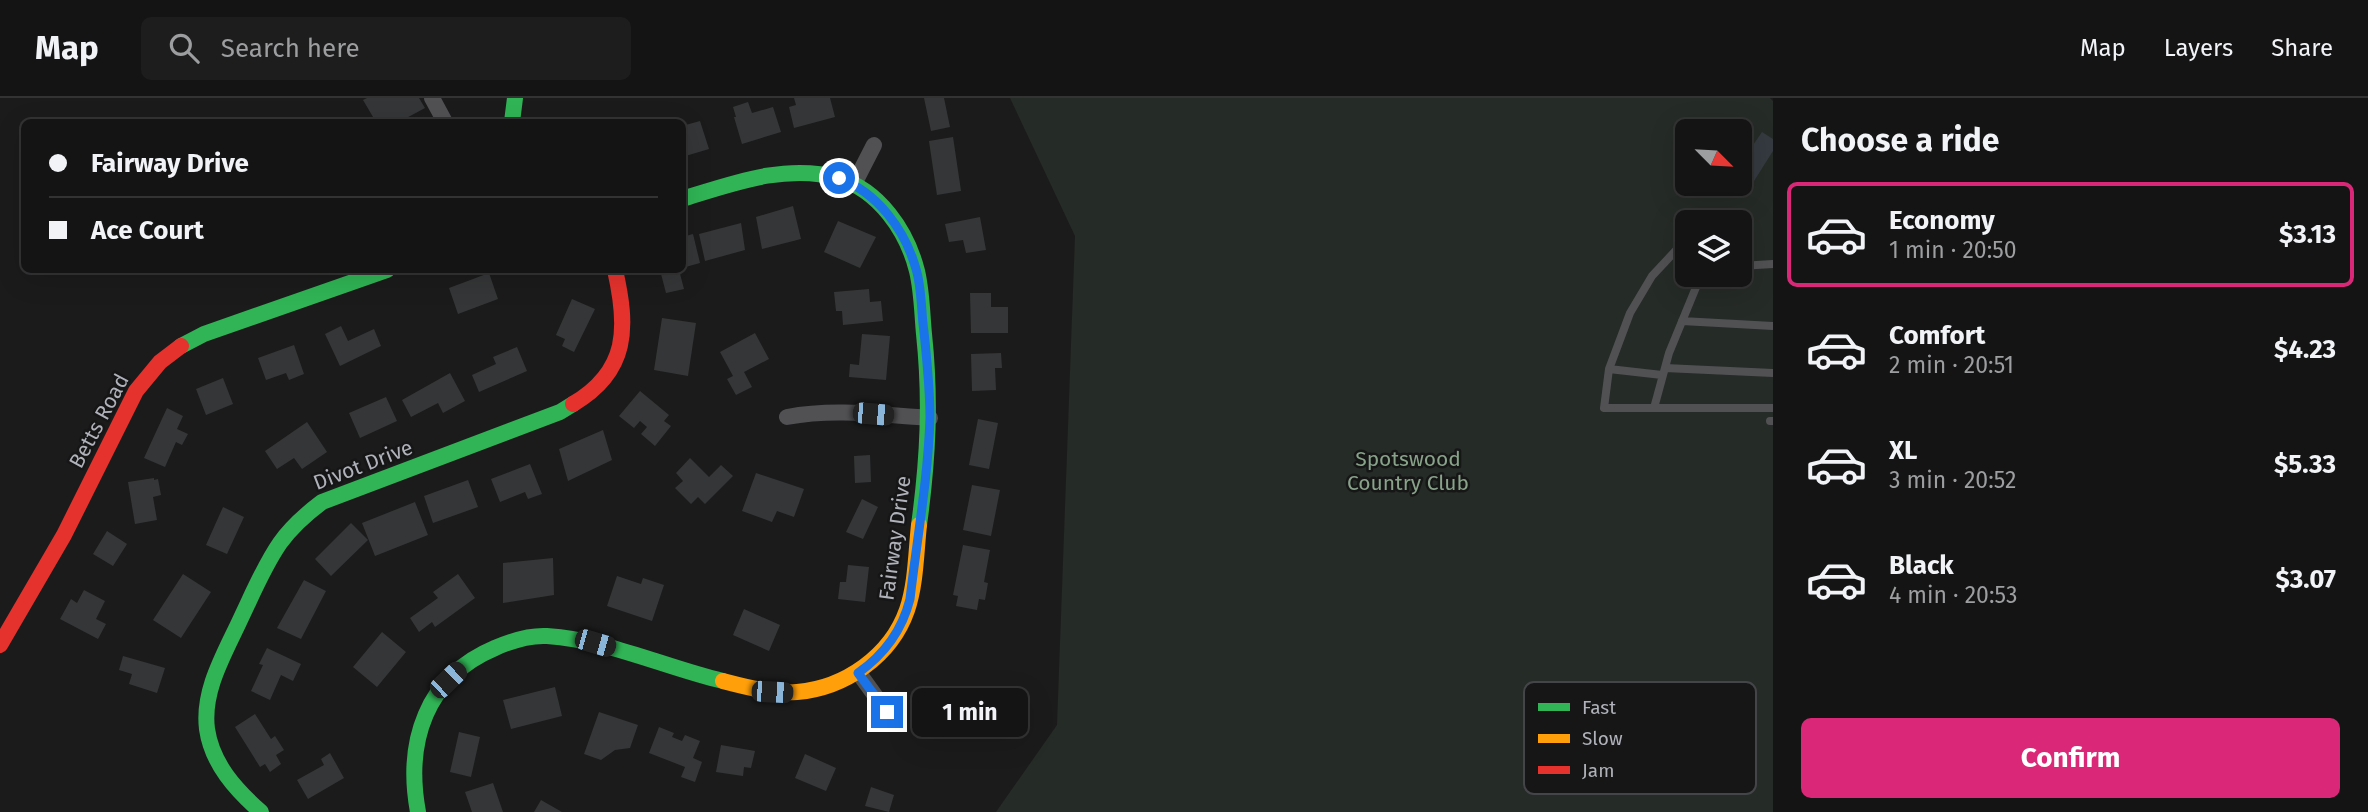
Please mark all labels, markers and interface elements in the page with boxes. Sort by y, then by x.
search box [141,17,631,80]
text: Map [35,28,99,68]
icon: search [165,29,203,67]
text: Search here [221,33,360,64]
text: Map [2080,34,2126,62]
text: Layers [2164,34,2233,62]
text: Share [2271,34,2333,62]
north arrow [1675,119,1752,196]
map controls [1675,119,1752,287]
text: Choose a ride [1801,121,1999,159]
text: Fairway Drive [91,148,249,179]
route start [823,162,855,194]
icon: car [1805,203,1868,266]
text: Economy [1889,205,1995,236]
button: layers [1675,210,1752,287]
text: Ace Court [91,215,204,246]
text: $3.13 [2279,219,2336,250]
text: 1 min · 20:50 [1889,236,2017,264]
icon: car [1805,318,1868,381]
text: Comfort [1889,320,1985,351]
text: $4.23 [2274,334,2336,365]
text: 2 min · 20:51 [1889,351,2014,379]
street label: Betts Road [63,369,135,473]
car [852,402,895,426]
icon: car [1805,433,1868,496]
street label: Divot Drive [310,434,416,496]
text: XL [1889,435,1917,466]
park label: Spotswood Country Club [1347,446,1469,496]
text: $5.33 [2274,449,2336,480]
text: 3 min · 20:52 [1889,466,2016,494]
street label: Fairway Drive [873,474,917,602]
icon: car [1805,548,1868,611]
text: Black [1889,550,1954,581]
text: $3.07 [2275,564,2336,595]
text: 4 min · 20:53 [1889,581,2017,609]
car [572,627,619,659]
car [426,658,471,702]
car [751,680,794,704]
legend [1524,682,1756,794]
callout: 1 min [912,688,1027,736]
route end [871,696,903,728]
text: Fast [1582,696,1616,719]
text: 1 min [942,698,998,726]
button: Confirm [1801,718,2340,798]
text: Slow [1582,727,1623,750]
text: Jam [1582,759,1614,782]

